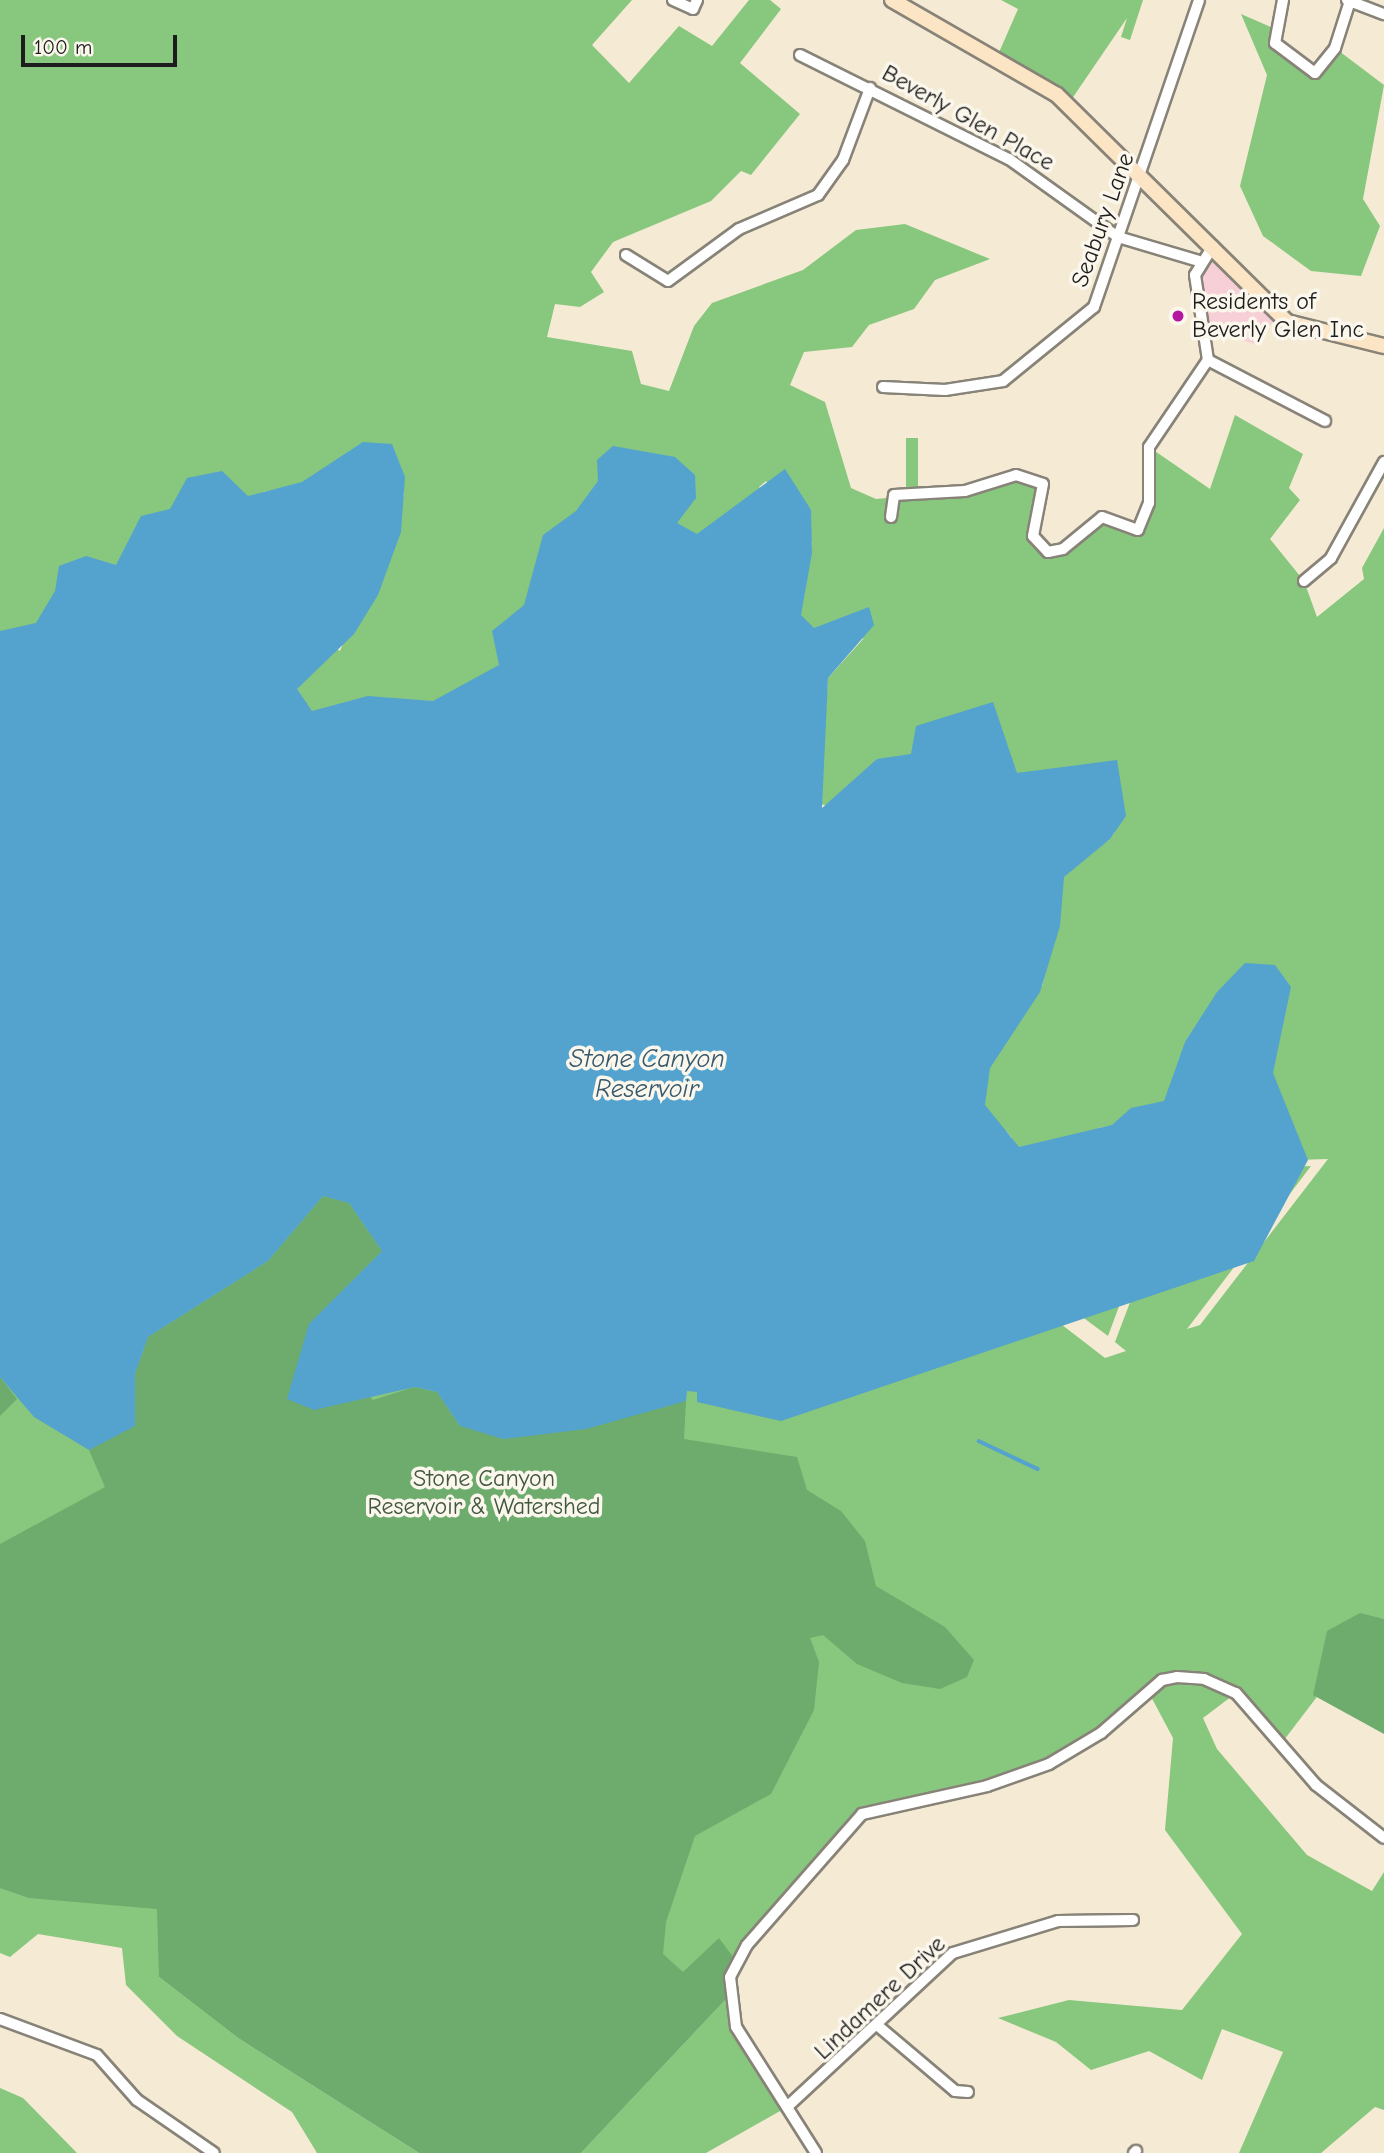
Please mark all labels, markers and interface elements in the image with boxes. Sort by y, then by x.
scale bar [24,21,180,65]
text: 100 m [34,35,92,59]
street label: Beverly Glen Place [877,59,1059,177]
street label: Seabury Lane [1065,149,1141,291]
place label: Residents of Beverly Glen Inc [1192,288,1364,344]
marker: Residents of Beverly Glen Inc [1170,308,1186,324]
water label: Stone Canyon Reservoir [569,1044,725,1106]
park label: Stone Canyon Reservoir & Watershed [367,1465,601,1521]
street label: Lindamere Drive [809,1930,951,2066]

